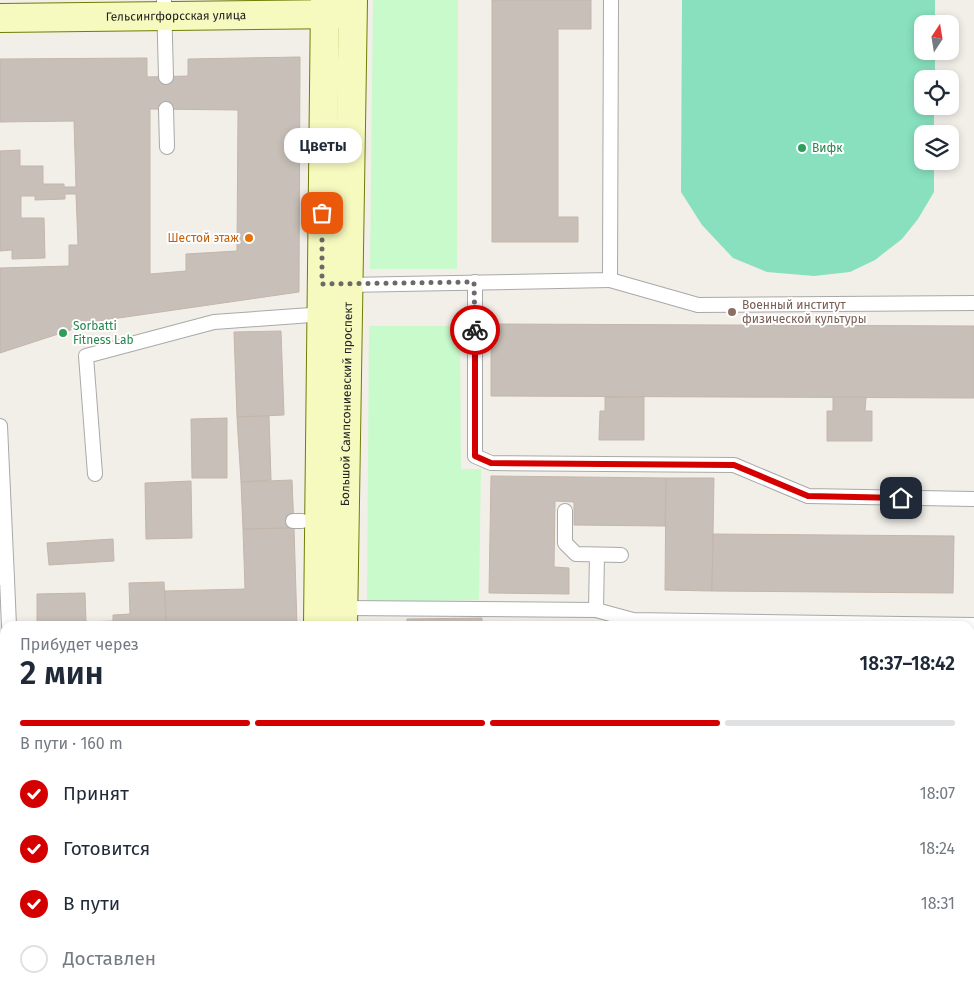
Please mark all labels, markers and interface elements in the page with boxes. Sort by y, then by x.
street label: Гельсингфорсская улица [106,8,246,24]
north arrow [914,15,959,60]
map controls [914,15,959,170]
button: locate [914,70,959,115]
button: layers [914,125,959,170]
callout: Цветы [283,128,361,163]
text: Цветы [299,136,347,155]
place label: Вифк [812,141,843,155]
marker: Вифк [796,142,808,154]
pin [301,192,343,234]
icon: bag [308,199,336,227]
place label: Шестой этаж [168,231,239,245]
marker: Шестой этаж [243,232,255,244]
place label: Военный институт физической культуры [742,298,867,326]
street label: Большой Сампсониевский проспект [338,301,355,506]
courier [450,305,500,355]
marker: Военный институт физической культуры [726,306,738,318]
icon: bike [461,316,489,344]
place label: Sorbatti Fitness Lab [73,319,134,347]
marker: Sorbatti Fitness Lab [57,327,69,339]
pin [880,477,922,519]
icon: home [887,484,915,512]
text: Прибудет через [20,635,139,654]
text: 18:37–18:42 [860,652,955,675]
text: 2 мин [20,654,103,692]
text: В пути · 160 m [20,734,123,753]
icon: check [20,780,48,808]
text: Принят [63,782,129,805]
text: 18:07 [920,784,955,803]
icon: check [20,835,48,863]
text: Готовится [63,837,150,860]
text: 18:24 [919,839,955,858]
icon: check [20,890,48,918]
text: В пути [63,892,120,915]
text: 18:31 [921,894,955,913]
text: Доставлен [63,947,156,970]

